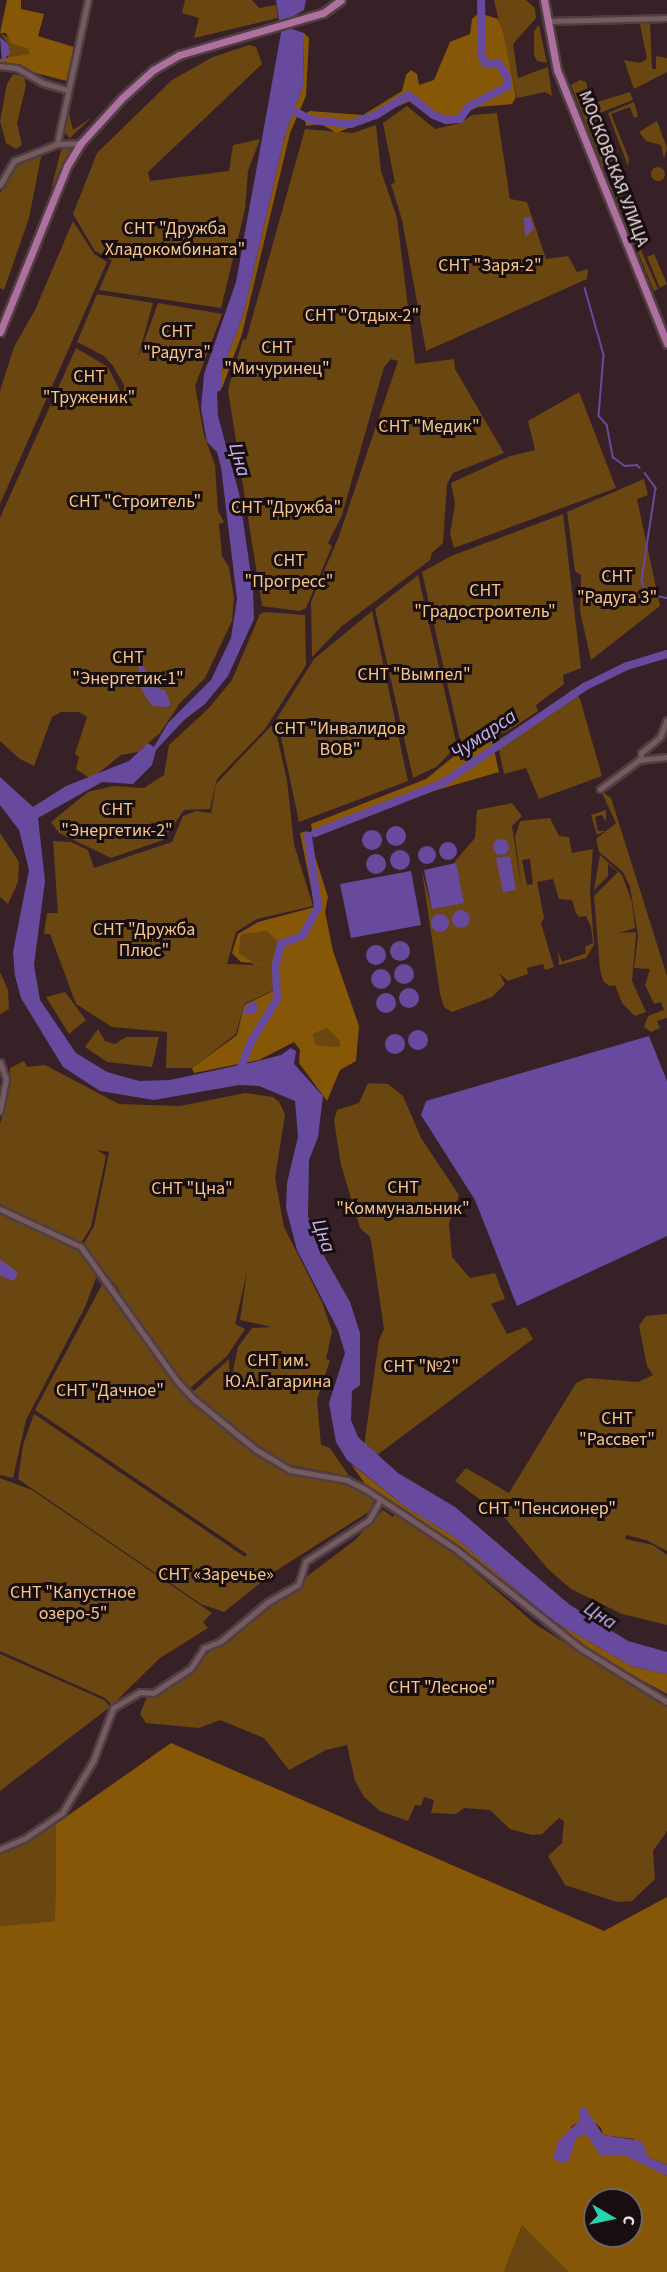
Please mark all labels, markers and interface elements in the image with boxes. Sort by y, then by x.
street label: МОСКОВСКАЯ УЛИЦА [573,88,653,250]
park label: СНТ "Дружба Хладокомбината" [105,219,245,262]
park label: СНТ "Заря-2" [438,255,542,277]
park label: СНТ "Отдых-2" [305,305,419,327]
park label: СНТ "Радуга" [143,322,211,364]
park label: СНТ "Мичуринец" [224,338,330,380]
park label: СНТ "Труженик" [43,367,135,410]
park label: СНТ "Медик" [378,416,480,438]
water label: Цна [223,440,255,480]
park label: СНТ "Строитель" [69,491,201,513]
park label: СНТ "Дружба" [231,497,341,519]
park label: СНТ "Прогресс" [244,551,334,594]
park label: СНТ "Радуга 3" [577,567,657,610]
park label: СНТ "Градостроитель" [414,581,556,624]
park label: СНТ "Энергетик-1" [72,648,184,690]
park label: СНТ "Вымпел" [357,664,471,686]
water label: Чумарса [447,704,521,766]
park label: СНТ "Инвалидов ВОВ" [274,719,406,762]
park label: СНТ "Энергетик-2" [61,800,173,842]
park label: СНТ "Дружба Плюс" [93,920,195,962]
park label: СНТ "Цна" [151,1178,233,1200]
park label: СНТ "Коммунальник" [336,1178,470,1220]
water label: Цна [306,1216,340,1256]
park label: СНТ им. Ю.А.Гагарина [225,1351,331,1394]
park label: СНТ "№2" [383,1356,459,1378]
park label: СНТ "Дачное" [56,1380,164,1402]
park label: СНТ "Рассвет" [579,1409,655,1452]
park label: СНТ "Пенсионер" [478,1498,616,1520]
park label: СНТ «Заречье» [158,1564,274,1586]
park label: СНТ "Капустное озеро-5" [10,1583,136,1626]
water label: Цна [579,1597,621,1635]
park label: СНТ "Лесное" [389,1677,495,1699]
north arrow [583,2188,643,2248]
text: С [617,2214,640,2227]

